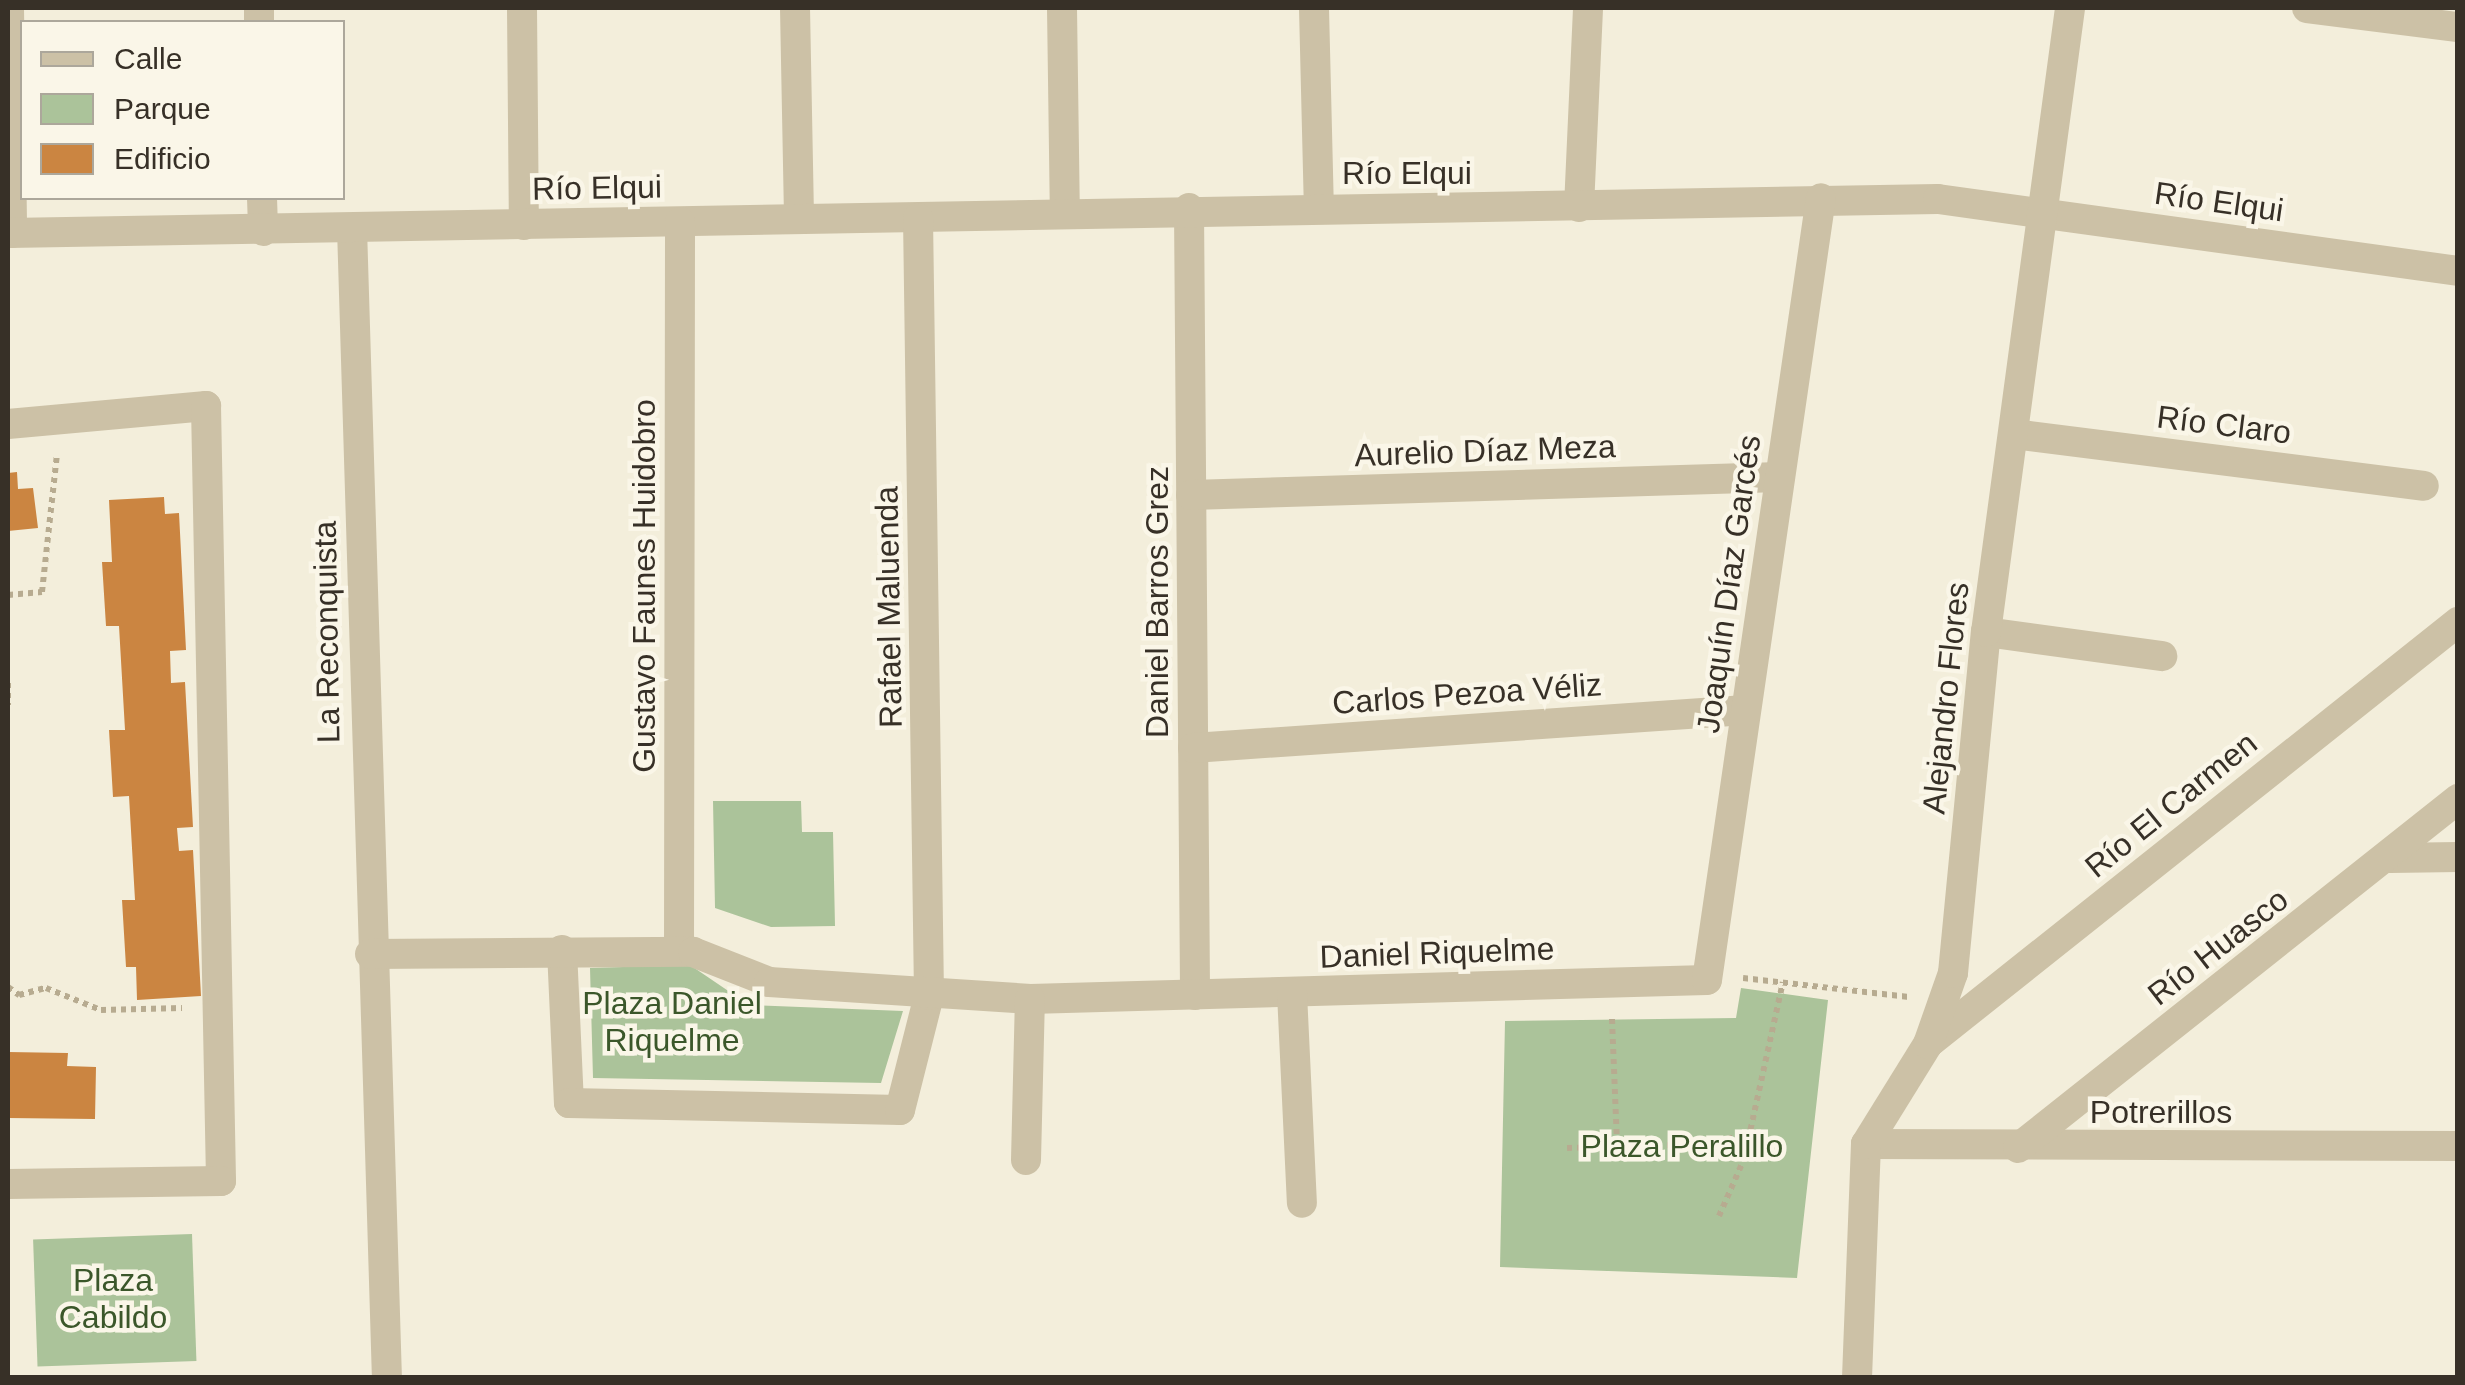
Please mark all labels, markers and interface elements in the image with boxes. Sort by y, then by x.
legend [20,20,345,200]
text: Calle [114,42,182,75]
text: Parque [114,92,211,125]
text: Edificio [114,142,211,175]
street label: Río Elqui [1342,154,1472,192]
street label: Río Elqui [532,168,662,208]
street label: Río Elqui [2152,174,2286,230]
street label: Río Claro [2155,398,2293,452]
street label: Gustavo Faunes Huidobro [625,399,663,773]
street label: Aurelio Díaz Meza [1354,427,1616,475]
street label: Joaquín Díaz Garcés [1689,432,1769,736]
street label: Daniel Barros Grez [1138,466,1176,738]
street label: Rafael Maluenda [868,486,910,728]
street label: La Reconquista [306,520,348,744]
street label: Alejandro Flores [1915,580,1977,816]
street label: Carlos Pezoa Véliz [1331,665,1603,723]
street label: Río El Carmen [2077,724,2265,886]
street label: Río Huasco [2140,880,2296,1014]
street label: Daniel Riquelme [1319,930,1555,976]
park label: Plaza Daniel Riquelme [582,985,762,1060]
street label: Potrerillos [2090,1093,2232,1131]
park label: Plaza Peralillo [1581,1127,1783,1165]
park label: Plaza Cabildo [59,1262,167,1337]

